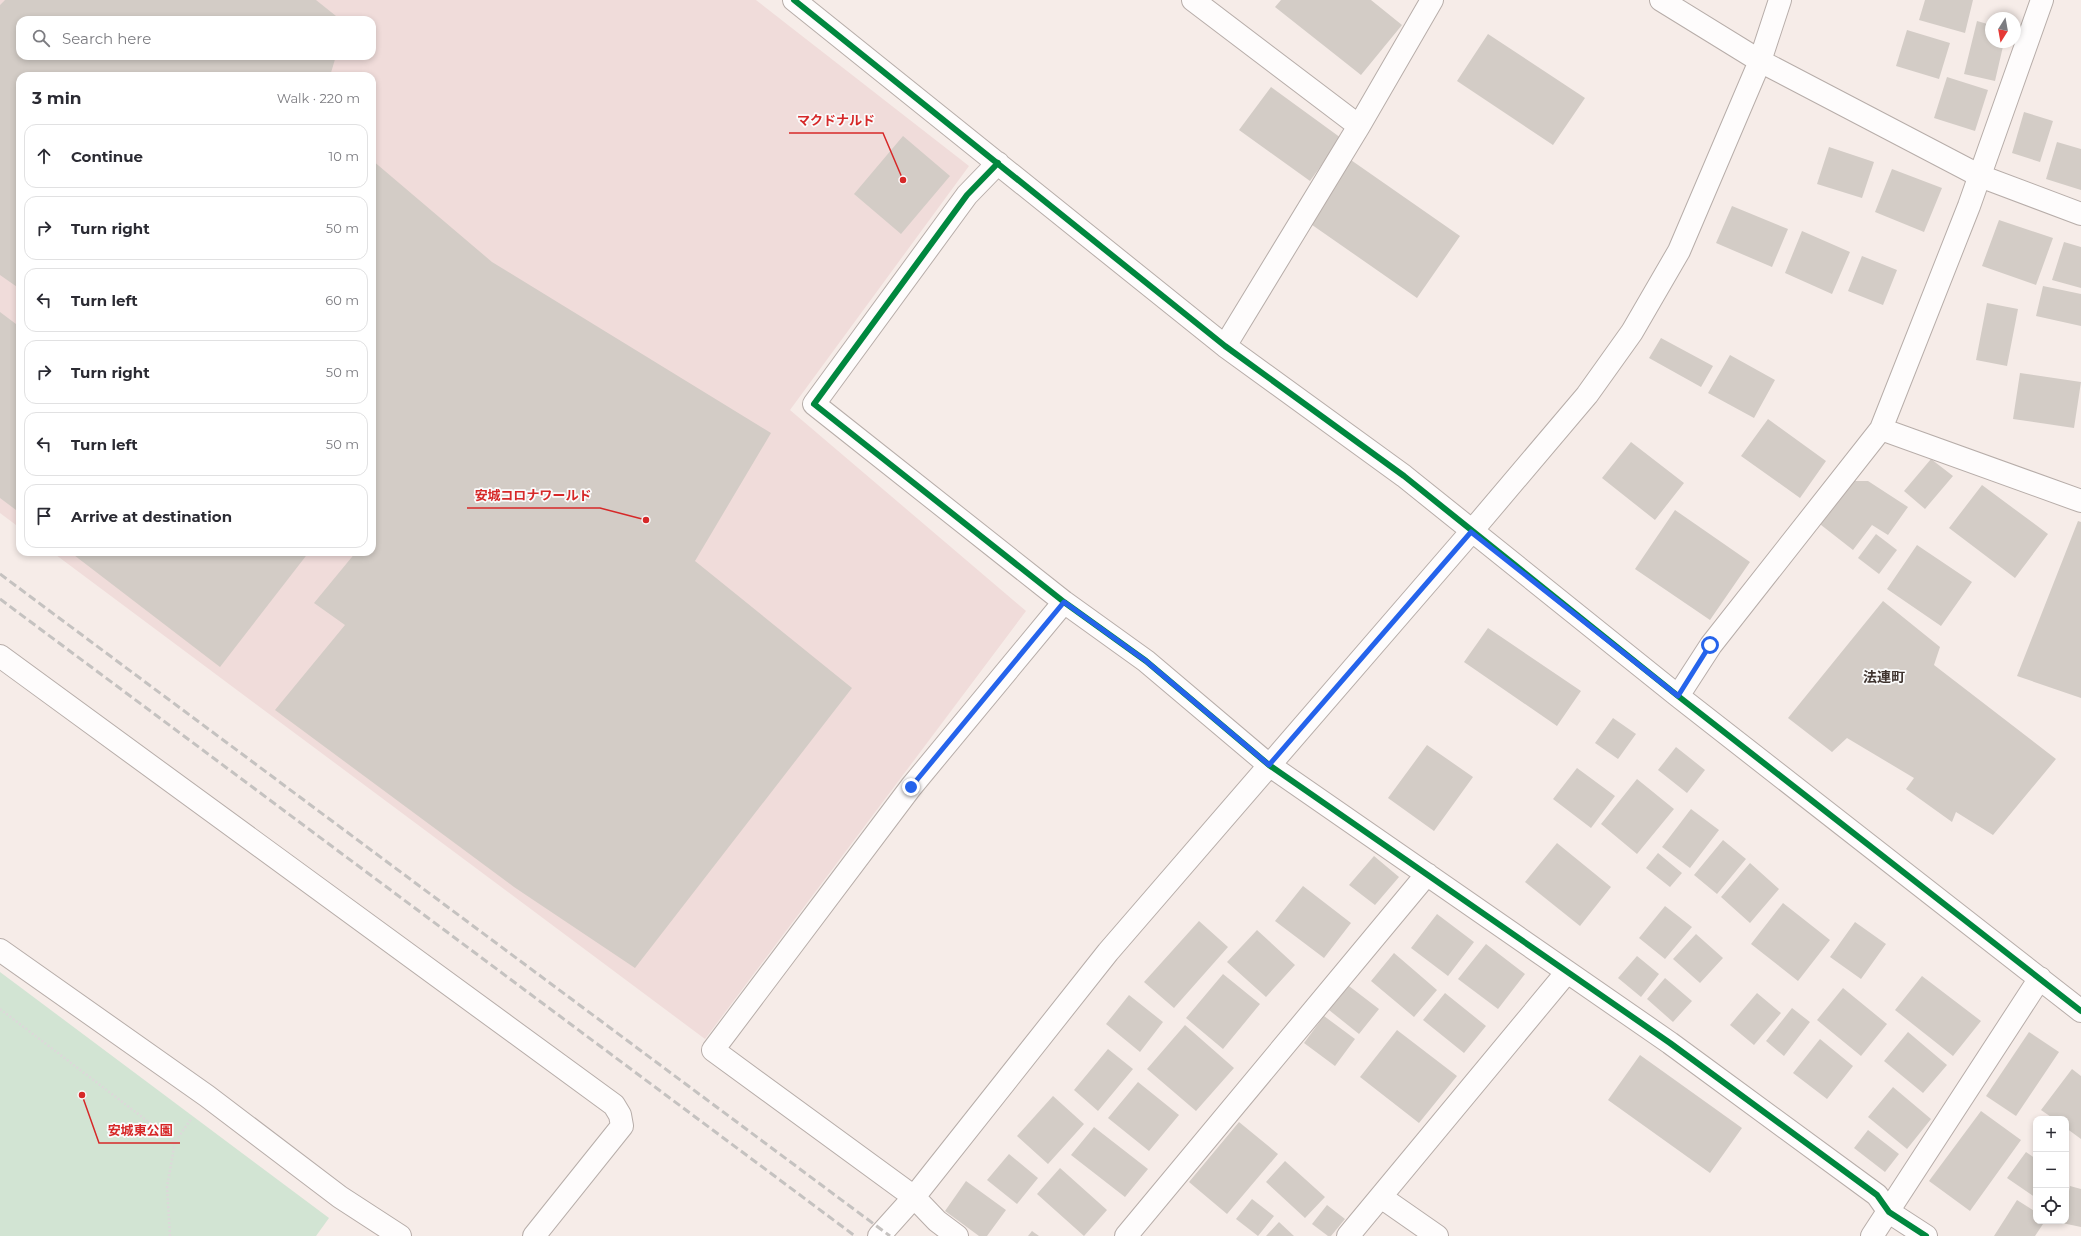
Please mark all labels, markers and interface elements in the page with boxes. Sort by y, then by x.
north arrow [1985,12,2021,48]
search box [16,16,376,60]
icon: search [30,27,52,49]
text: Search here [62,29,151,48]
text: 3 min [32,88,82,108]
text: Walk · 220 m [277,90,360,106]
callout: マクドナルド [789,108,883,133]
text: マクドナルド [797,112,875,128]
icon: ahead [33,145,55,167]
text: Continue [71,147,143,166]
text: 10 m [329,148,359,164]
icon: right [33,217,55,239]
text: Turn right [71,219,150,238]
text: 50 m [326,220,359,236]
icon: left [33,289,55,311]
text: Turn left [71,291,138,310]
text: 60 m [325,292,359,308]
icon: right [33,361,55,383]
text: Turn right [71,363,150,382]
text: 50 m [326,364,359,380]
icon: left [33,433,55,455]
text: Turn left [71,435,138,454]
text: 50 m [326,436,359,452]
callout: 安城コロナワールド [467,483,600,508]
text: 安城コロナワールド [474,487,592,503]
icon: arrive [33,505,55,527]
text: Arrive at destination [71,507,232,526]
route start [1701,636,1719,654]
district label: 法連町 [1863,668,1905,686]
route end [902,778,920,796]
map controls [2033,1116,2069,1224]
button: + [2033,1116,2069,1152]
callout: 安城東公園 [99,1118,180,1143]
text: 安城東公園 [107,1122,173,1138]
button: − [2033,1152,2069,1188]
button: locate [2033,1188,2069,1224]

